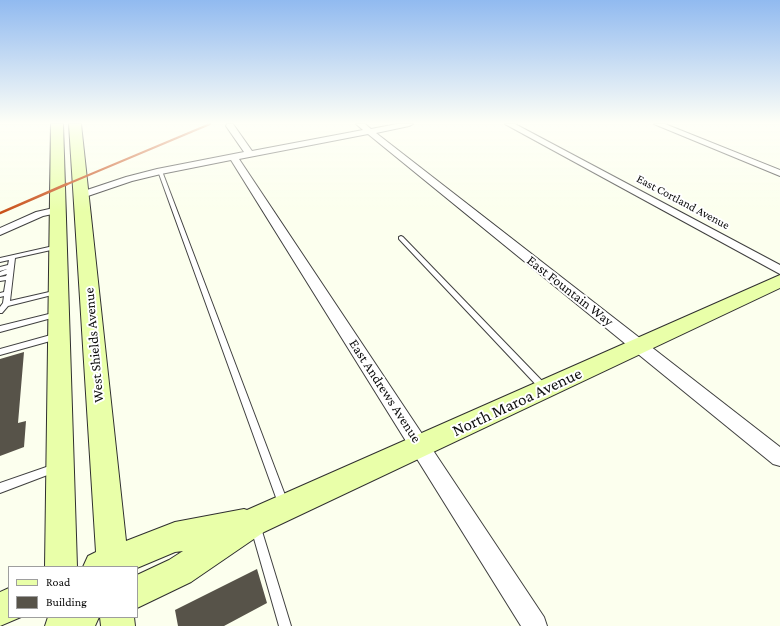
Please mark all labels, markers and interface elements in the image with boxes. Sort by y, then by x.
street label: East Cortland Avenue [634,171,732,233]
street label: East Fountain Way [523,252,617,330]
street label: West Shields Avenue [81,287,107,403]
street label: East Andrews Avenue [345,336,425,446]
street label: North Maroa Avenue [449,363,585,441]
legend [8,566,138,618]
text: Road [46,575,70,589]
text: Building [46,595,87,609]

